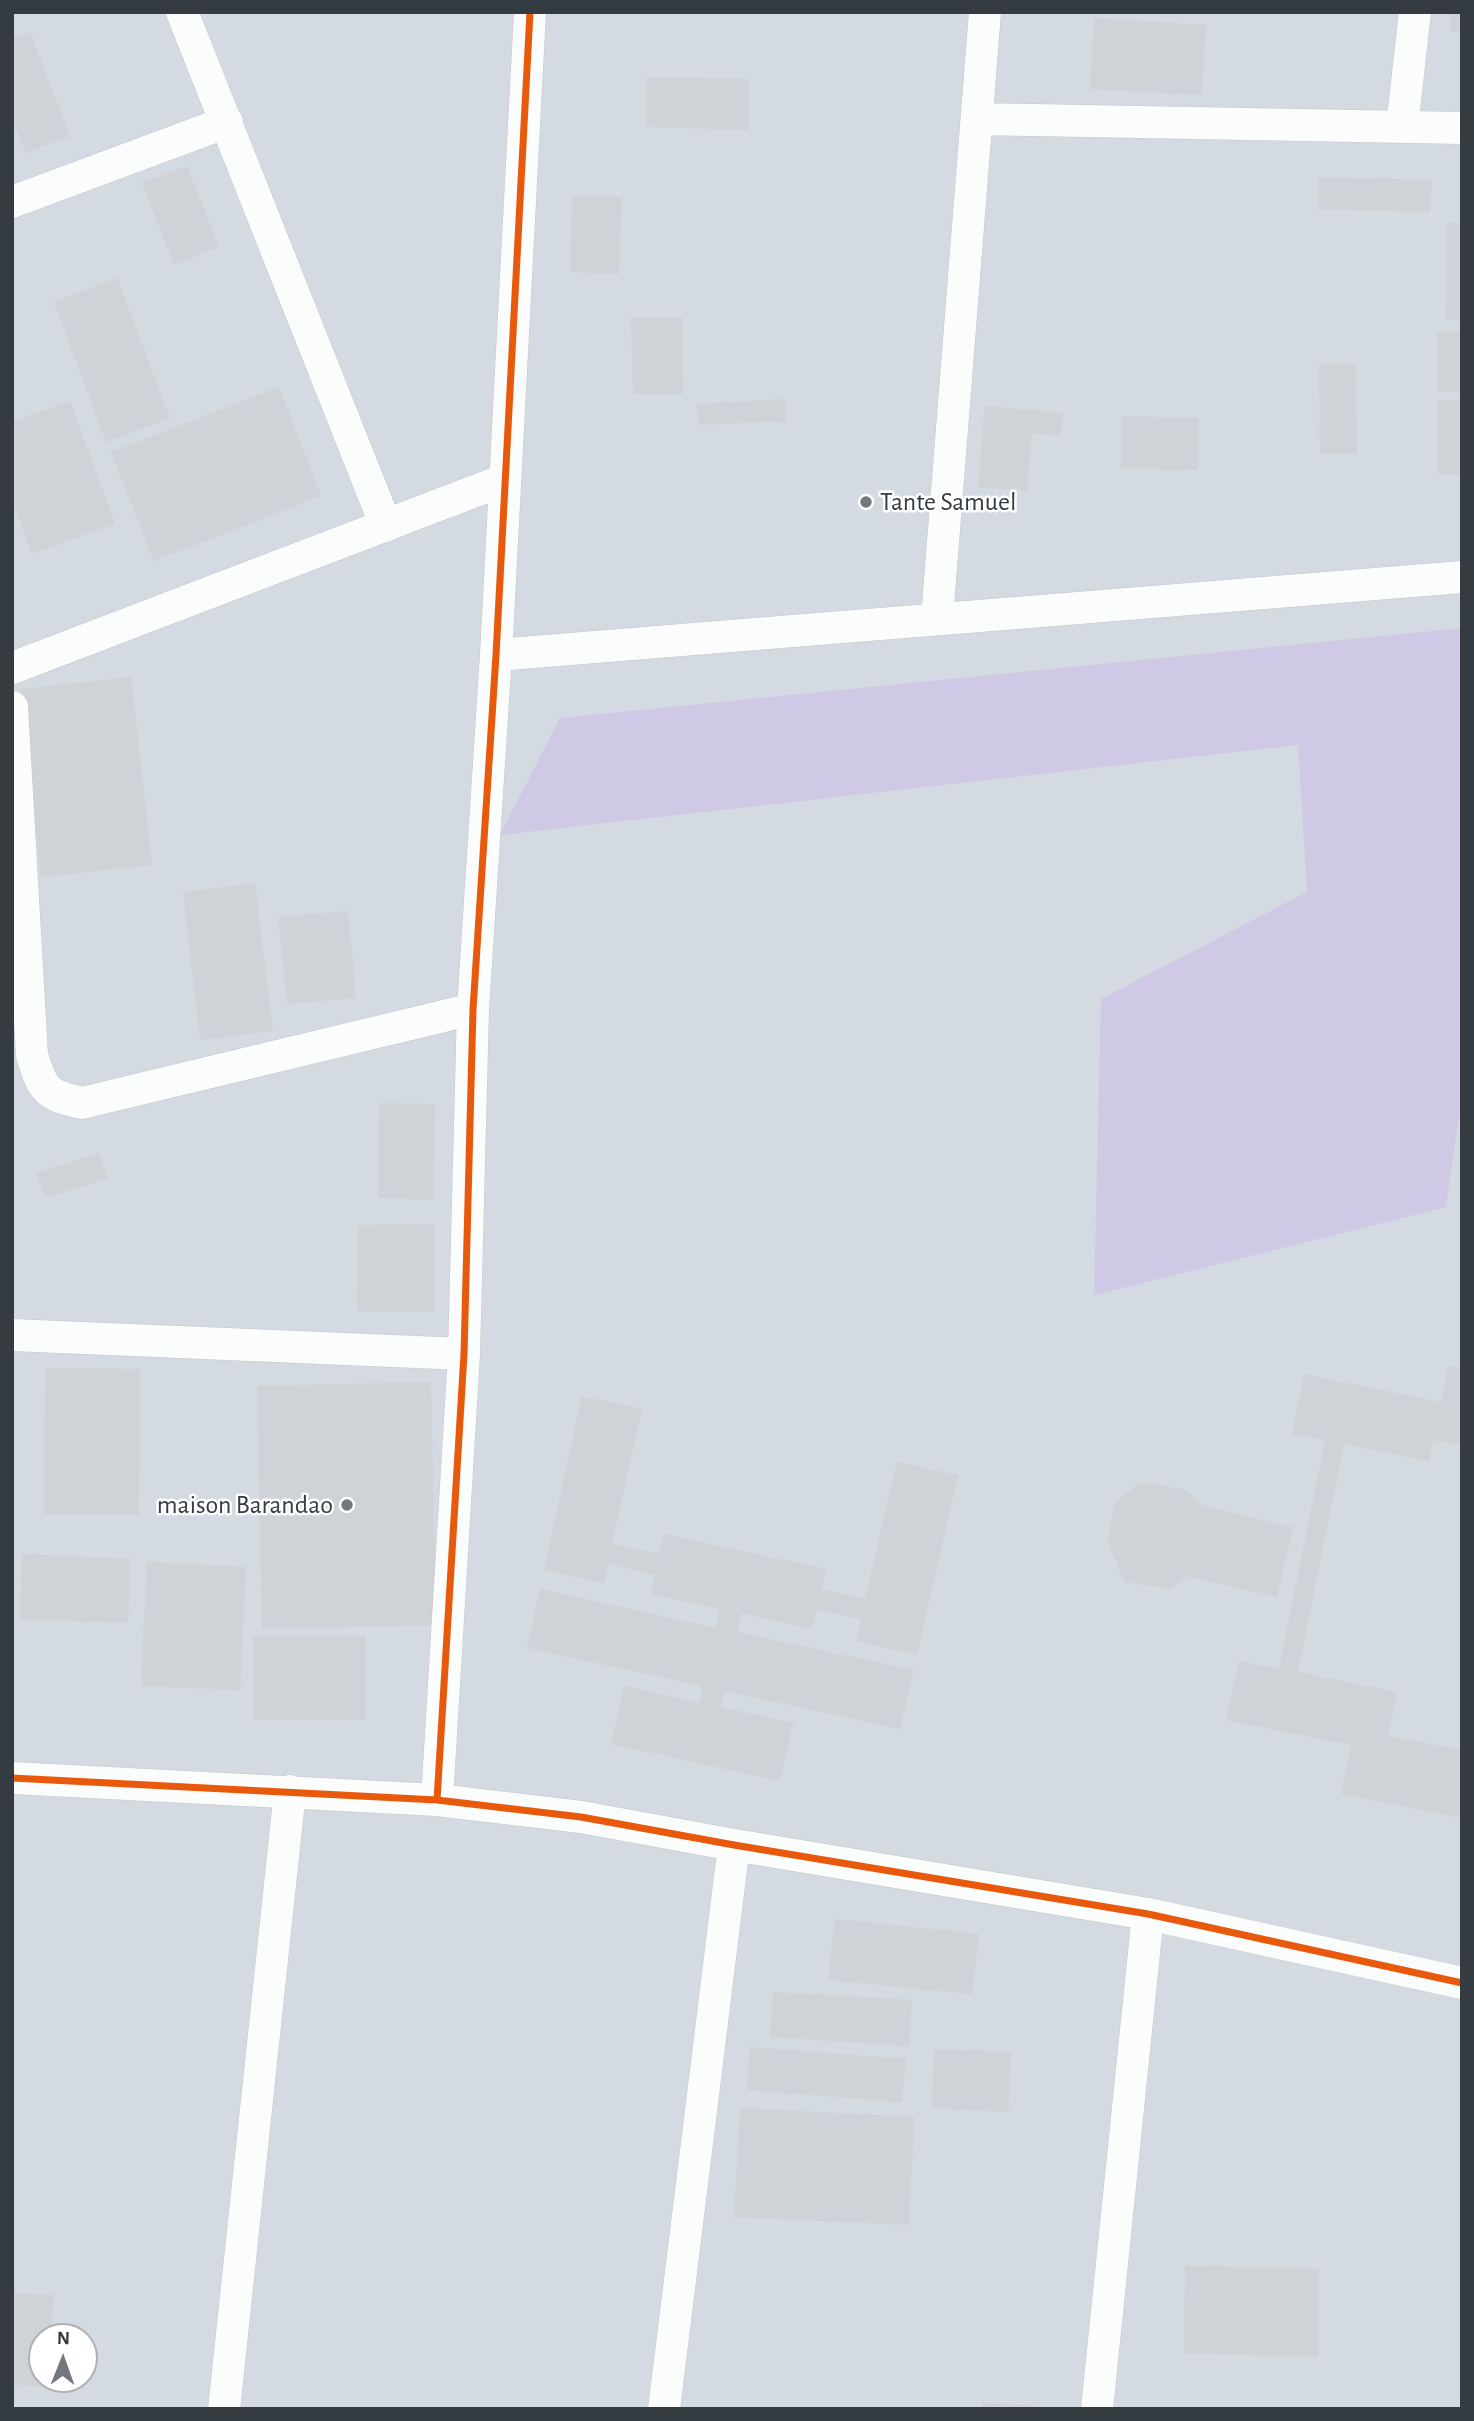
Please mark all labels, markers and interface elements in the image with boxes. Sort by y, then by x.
place label: Tante Samuel [880,486,1016,518]
marker: Tante Samuel [858,494,874,510]
place label: maison Barandao [157,1489,333,1521]
marker: maison Barandao [339,1497,355,1513]
north arrow [28,2323,98,2393]
text: N [57,2329,70,2348]

